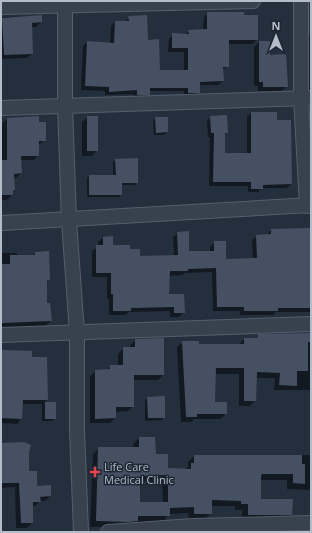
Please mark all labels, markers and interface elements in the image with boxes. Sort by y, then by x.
north arrow [256,16,296,56]
text: N [272,18,280,33]
place label: Life Care Medical Clinic [104,459,174,487]
marker: Life Care Medical Clinic [89,466,101,478]

